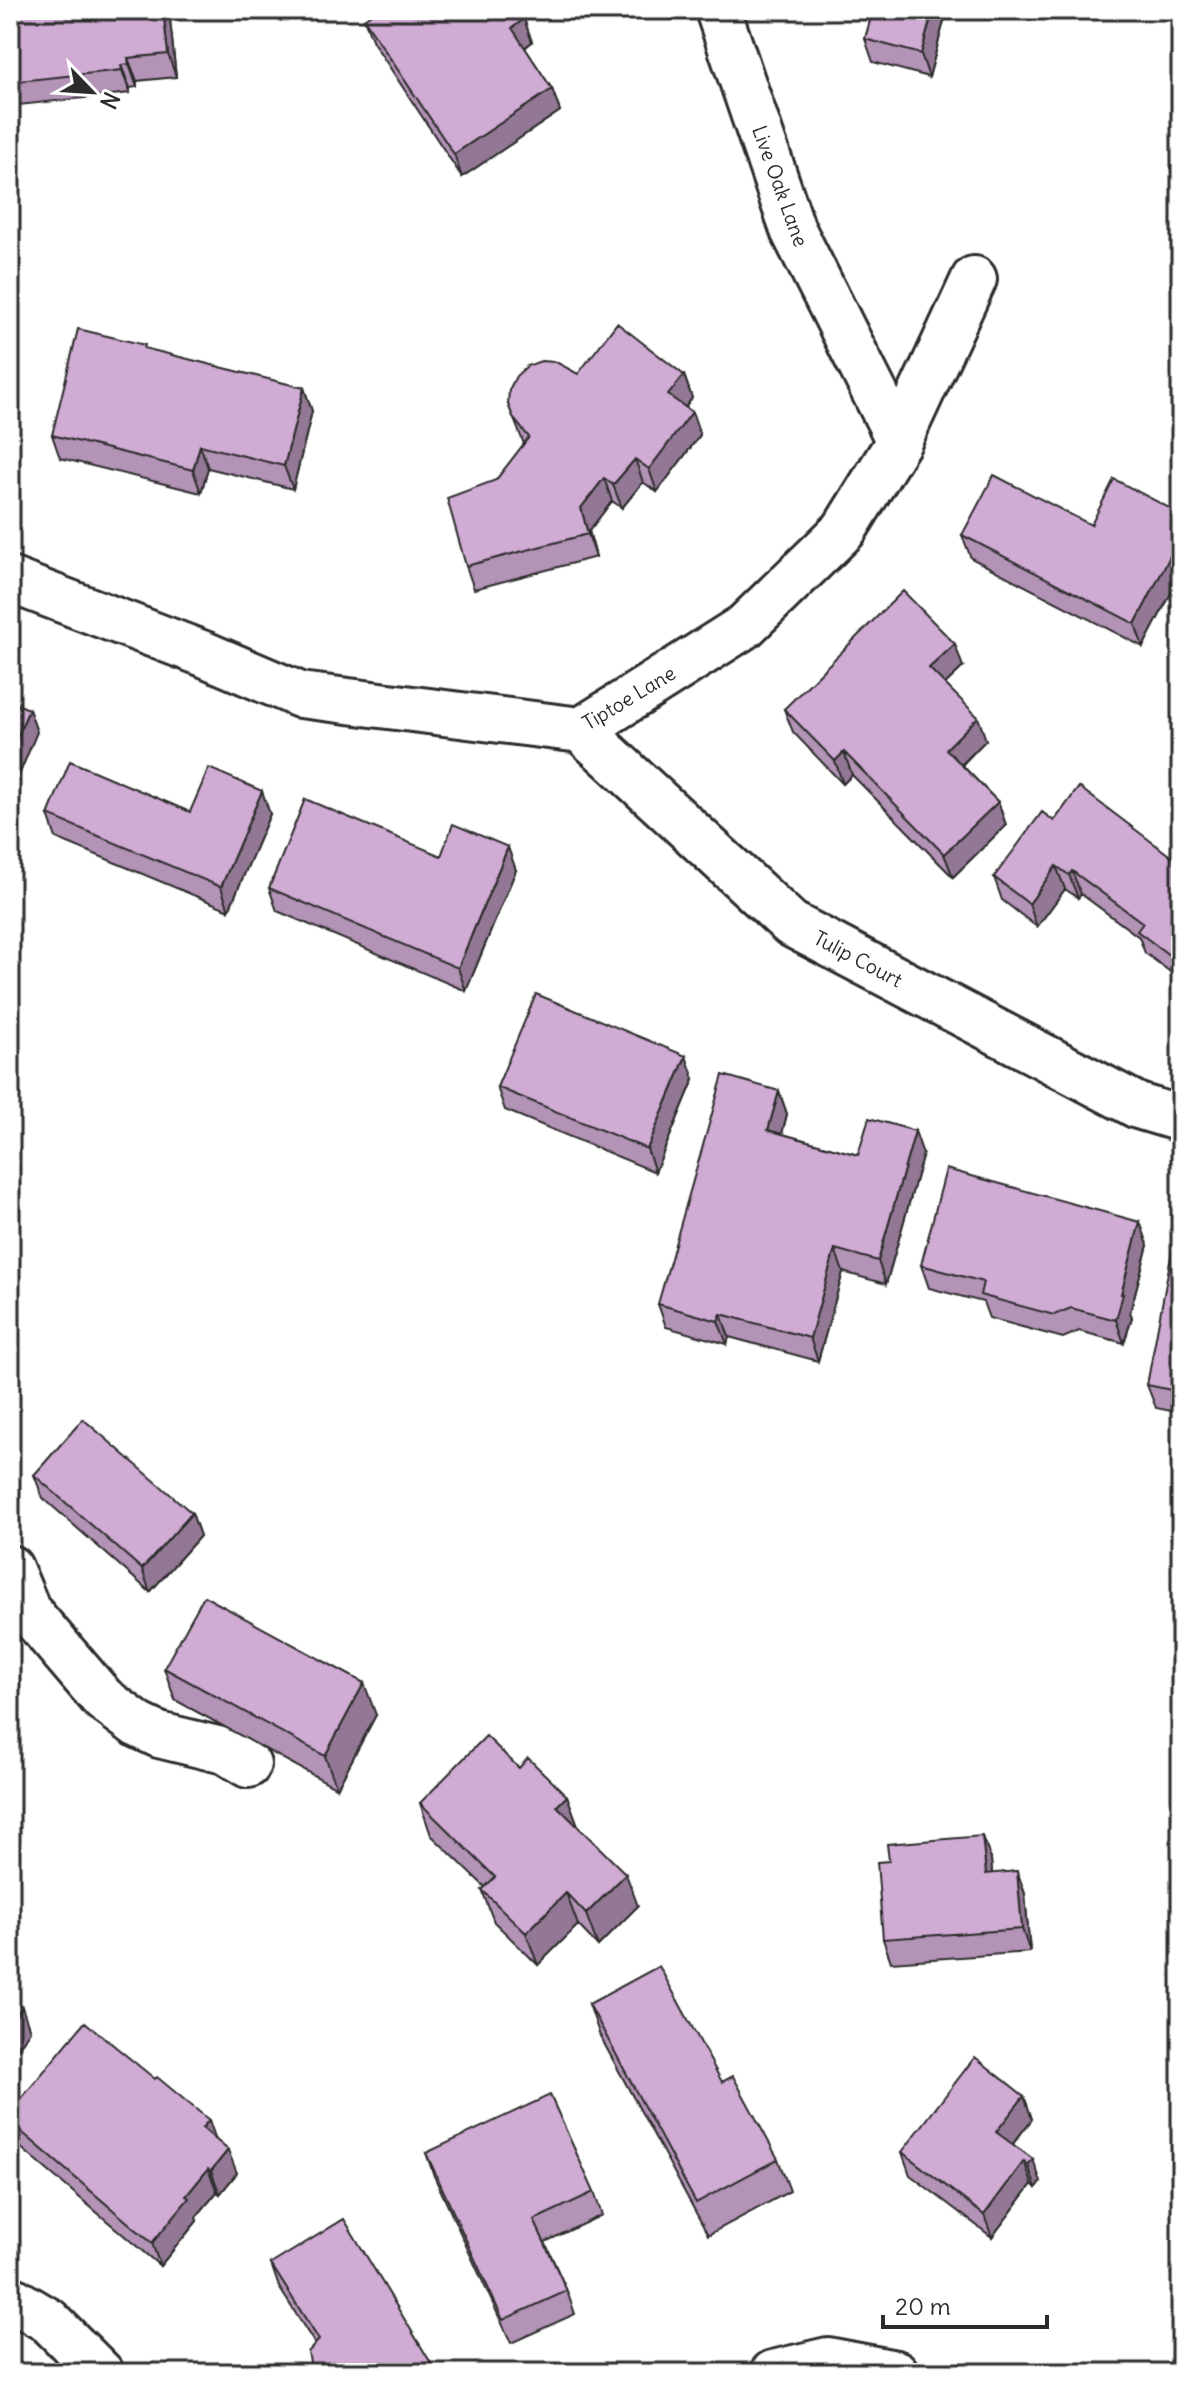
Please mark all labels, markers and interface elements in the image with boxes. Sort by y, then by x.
north arrow [52,52,132,132]
text: N [94,88,126,113]
street label: Live Oak Lane [747,122,814,250]
street label: Tiptoe Lane [578,660,680,735]
street label: Tulip Court [810,925,907,992]
scale bar [883,2279,1047,2329]
text: 20 m [895,2291,951,2321]

